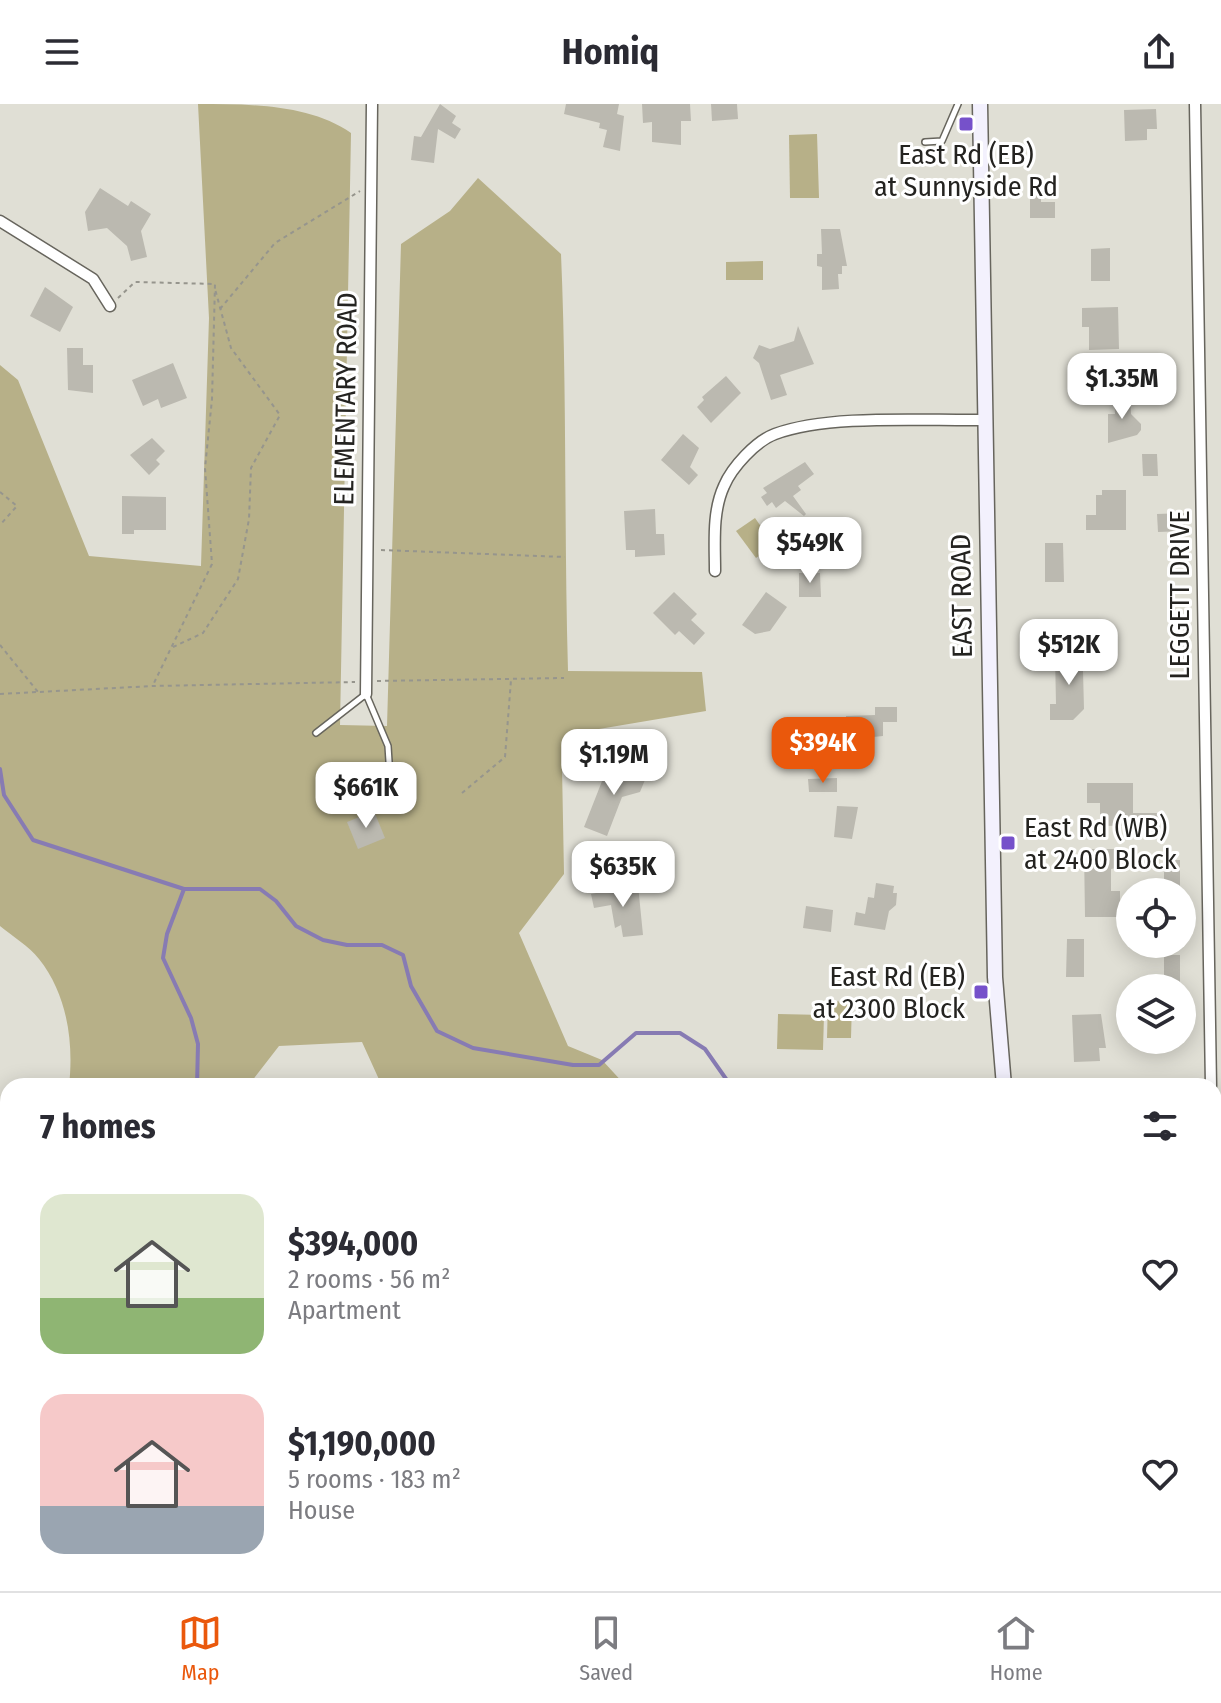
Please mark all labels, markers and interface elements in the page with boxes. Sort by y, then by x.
icon: menu [40,30,84,74]
text: Homiq [562,30,659,74]
icon: share [1137,30,1181,74]
marker: East Rd (EB) at Sunnyside Rd [957,115,975,133]
place label: East Rd (EB) at Sunnyside Rd [874,138,1058,203]
street label: ELEMENTARY ROAD [327,292,364,506]
pin: $1.35M [1057,353,1187,421]
text: $1.35M [1085,363,1159,394]
street label: LEGGETT DRIVE [1163,510,1196,680]
pin: $549K [754,517,866,585]
text: $549K [776,527,844,558]
street label: EAST ROAD [944,534,979,658]
pin: $512K [1013,619,1125,687]
text: $512K [1038,629,1100,660]
pin: $394K [767,717,879,785]
text: $394K [790,727,856,758]
pin: $1.19M [549,729,679,797]
text: $1.19M [579,739,649,770]
pin: $661K [310,762,422,830]
text: $661K [334,772,398,803]
place label: East Rd (WB) at 2400 Block [1024,811,1178,876]
marker: East Rd (WB) at 2400 Block [999,834,1017,852]
pin: $635K [567,841,679,909]
text: $635K [590,851,656,882]
map controls [1116,878,1196,1054]
button: locate [1116,878,1196,958]
place label: East Rd (EB) at 2300 Block [813,960,966,1025]
button: layers [1116,974,1196,1054]
marker: East Rd (EB) at 2300 Block [972,983,990,1001]
icon: filters [1138,1104,1182,1148]
text: 7 homes [40,1106,156,1147]
text: $394,000 [288,1223,418,1264]
icon: home [104,1226,200,1322]
icon: heart [1138,1252,1182,1296]
text: 2 rooms · 56 m² [288,1264,450,1295]
text: Apartment [288,1295,401,1326]
text: $1,190,000 [288,1423,436,1464]
icon: home [104,1426,200,1522]
icon: heart [1138,1452,1182,1496]
text: 5 rooms · 183 m² [288,1464,461,1495]
text: House [288,1495,355,1526]
tab: Map [178,1611,222,1686]
tab: Saved [579,1611,633,1686]
tab: Home [990,1611,1043,1686]

